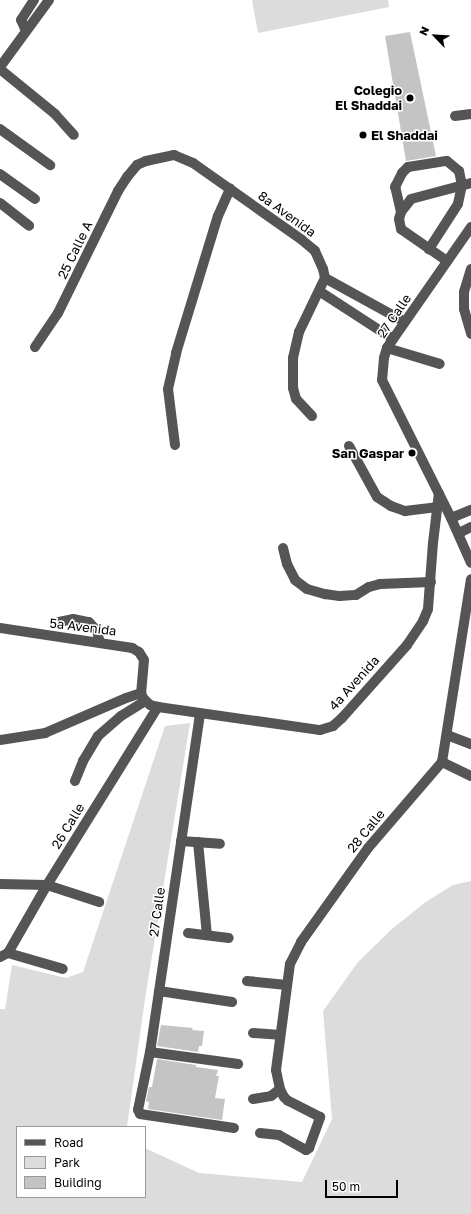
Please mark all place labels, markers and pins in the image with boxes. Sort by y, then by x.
place label: Colegio El Shaddai [335,83,402,114]
marker: Colegio El Shaddai [405,93,415,103]
place label: El Shaddai [371,127,438,143]
marker: El Shaddai [358,130,368,140]
place label: San Gaspar [332,445,404,461]
marker: San Gaspar [407,448,417,458]

